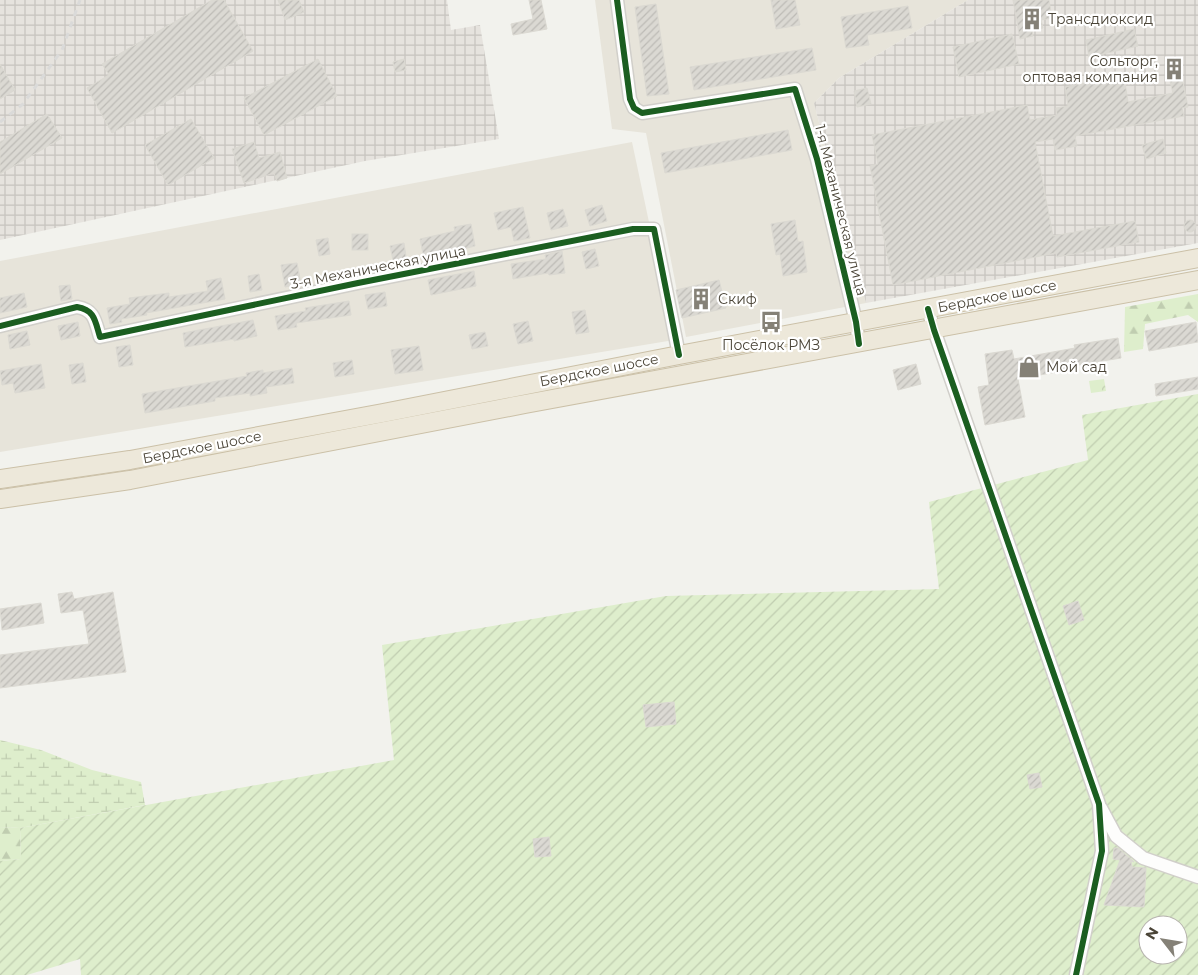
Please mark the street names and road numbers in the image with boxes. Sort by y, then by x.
street label: 1-я Механическая улица [811,123,871,297]
street label: 3-я Механическая улица [289,241,467,293]
street label: Бердское шоссе [936,276,1058,316]
street label: Бердское шоссе [538,350,660,390]
street label: Бердское шоссе [141,427,263,467]

